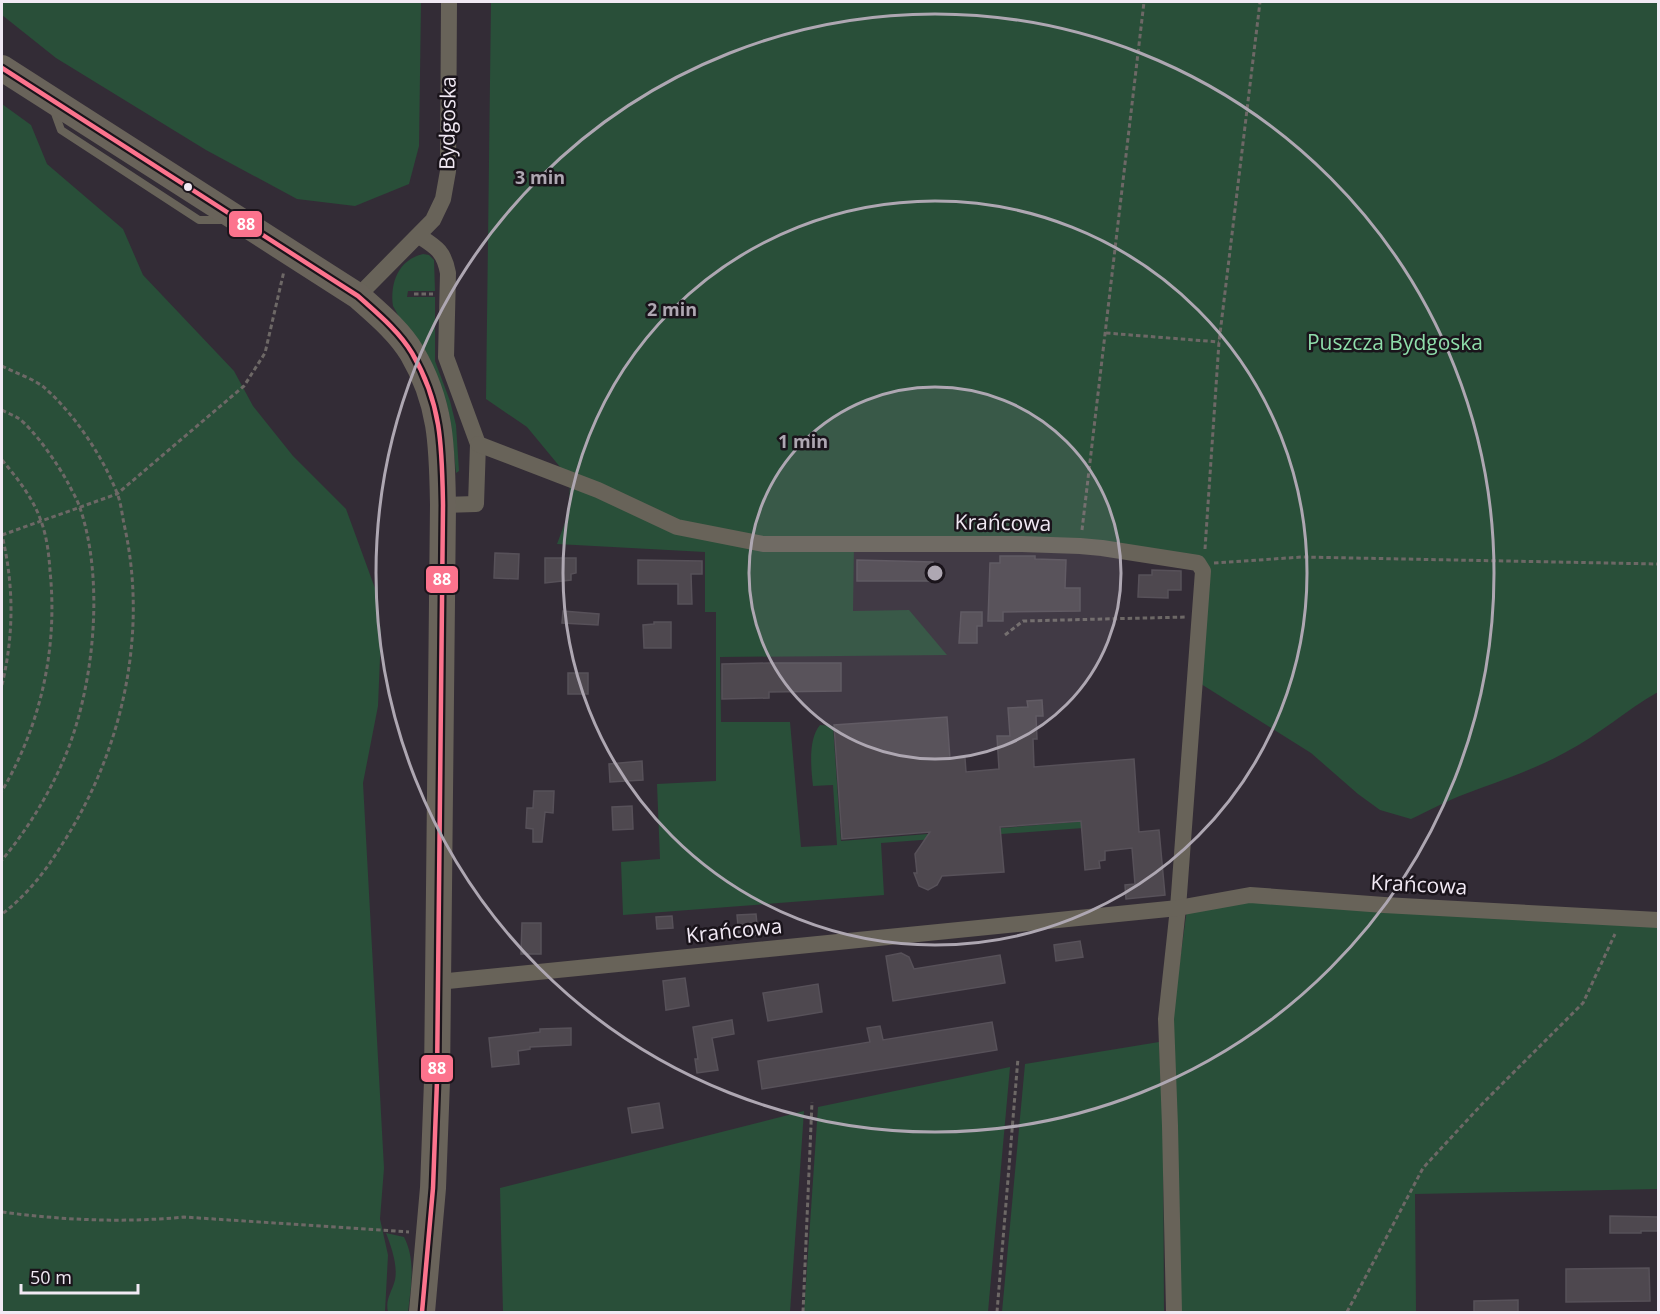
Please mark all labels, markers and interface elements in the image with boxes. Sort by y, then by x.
street label: Bydgoska [432,76,462,170]
text: 3 min [515,165,565,189]
unlabelled marker [182,181,194,193]
line badge: 88 [228,210,263,238]
text: 88 [237,213,255,235]
text: 2 min [647,297,697,321]
park label: Puszcza Bydgoska [1307,328,1483,356]
text: 1 min [778,429,828,453]
street label: Krańcowa [954,507,1052,537]
centre of rings [925,563,945,583]
line badge: 88 [425,565,459,594]
text: 88 [433,568,451,590]
street label: Krańcowa [1370,867,1468,901]
street label: Krańcowa [684,911,784,949]
line badge: 88 [420,1054,454,1083]
text: 88 [428,1057,446,1079]
scale bar [21,1257,138,1295]
text: 50 m [30,1265,72,1289]

